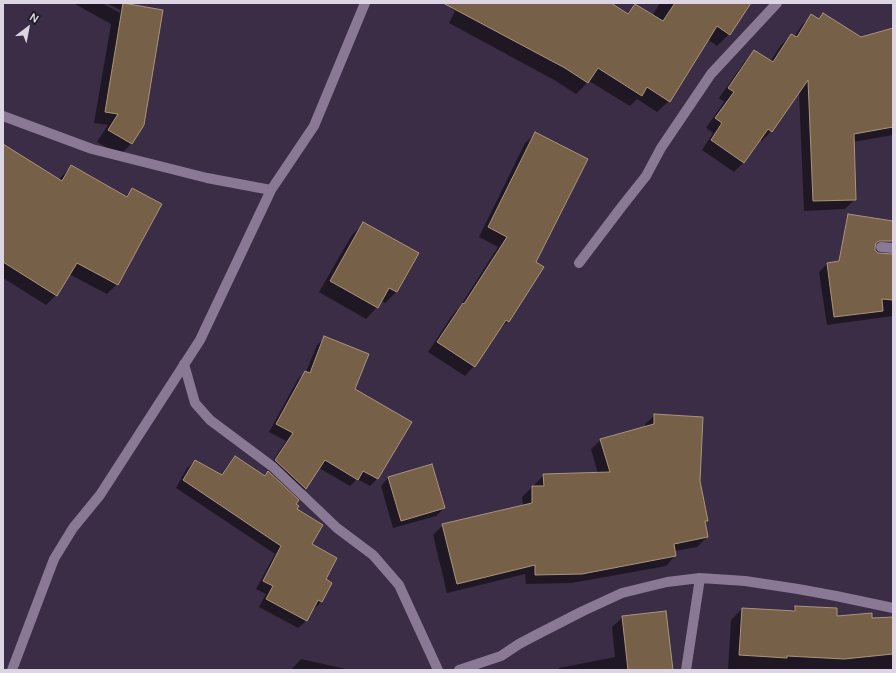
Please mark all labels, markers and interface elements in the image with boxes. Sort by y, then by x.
north arrow [8,8,48,48]
text: N [27,10,41,26]

